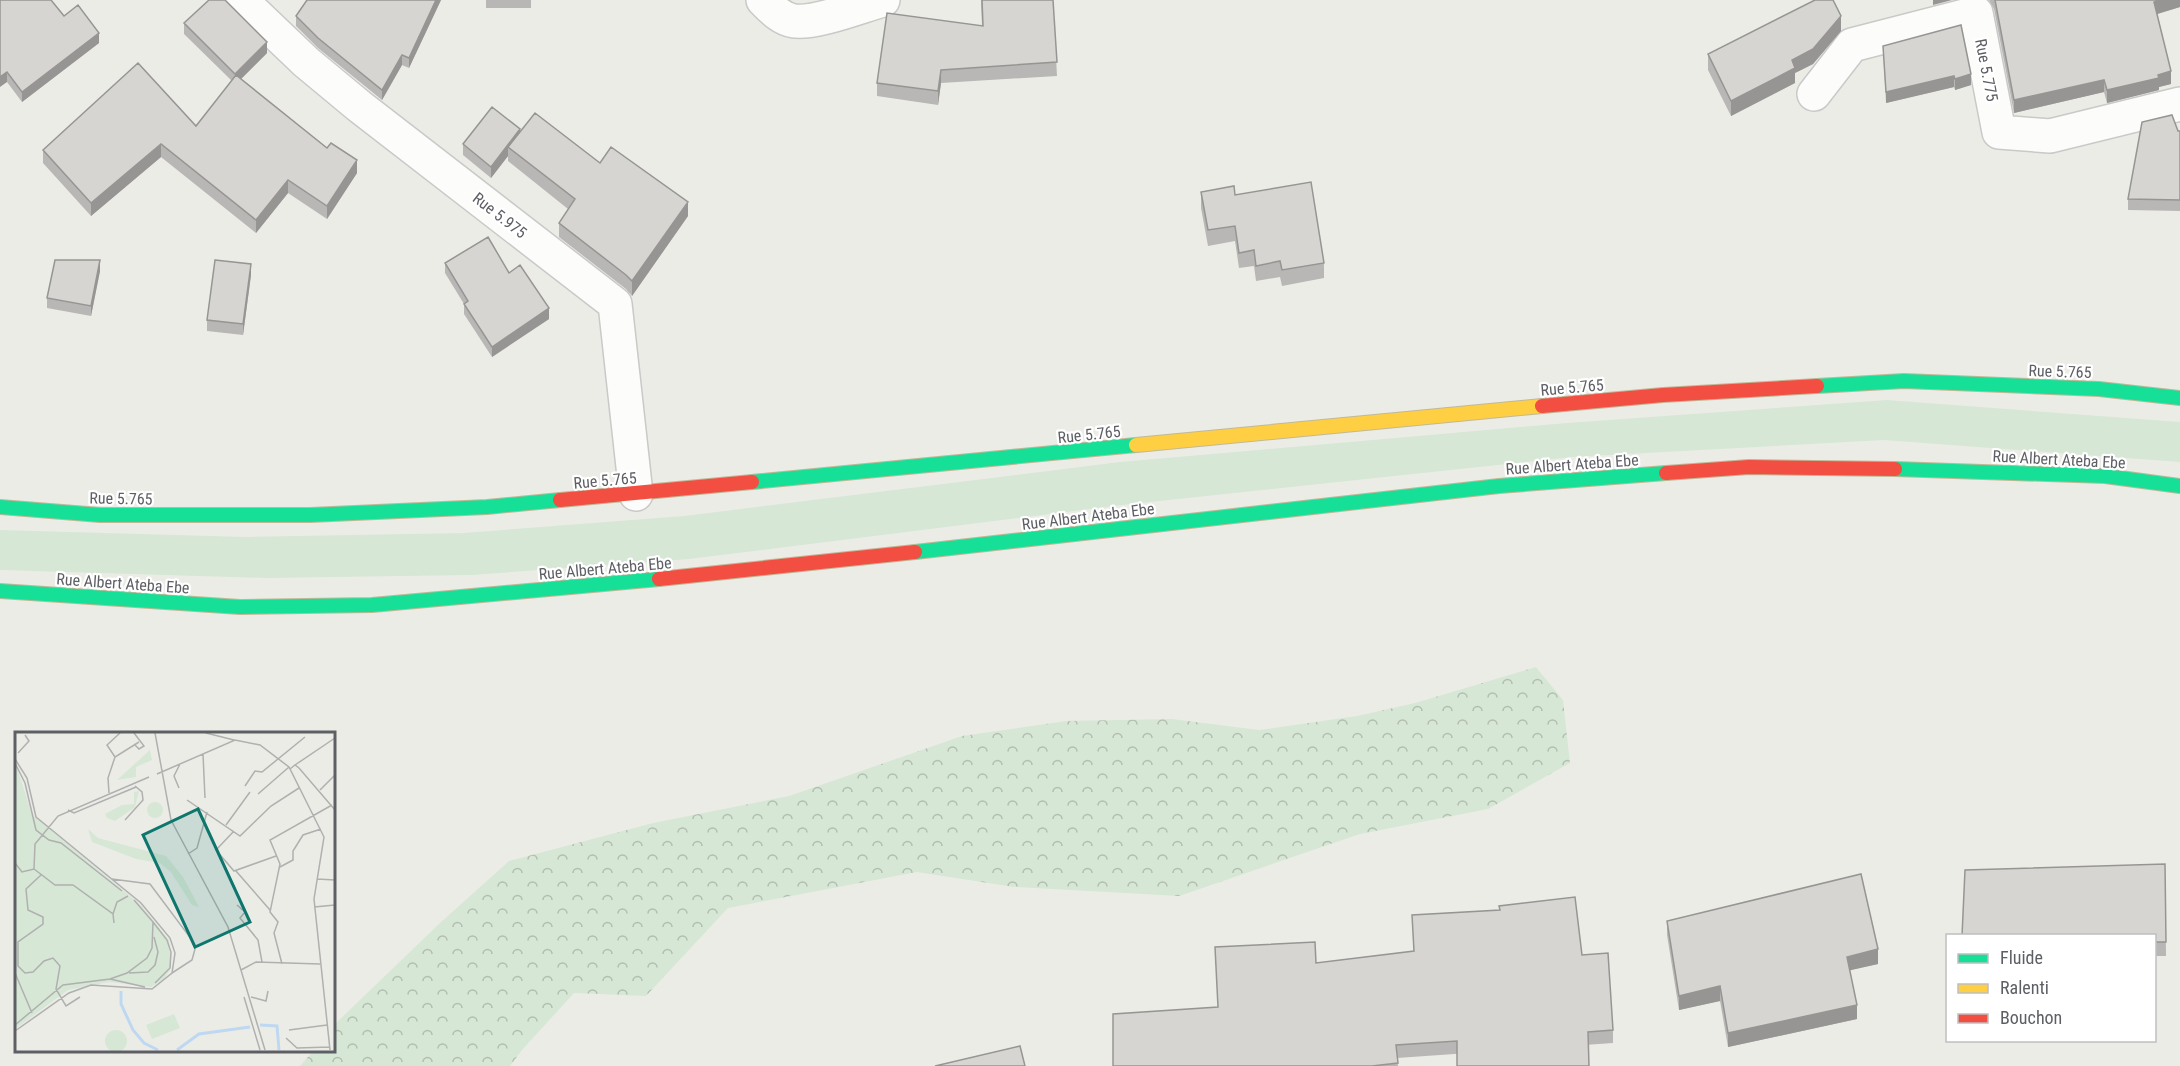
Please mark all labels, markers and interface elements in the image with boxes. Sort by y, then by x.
street label: Rue 5.775 [1971,37,2002,103]
street label: Rue 5.975 [469,188,531,242]
street label: Rue 5.765 [2028,361,2092,382]
street label: Rue 5.765 [1540,375,1604,400]
street label: Rue 5.765 [1057,422,1122,447]
street label: Rue Albert Ateba Ebe [1992,447,2126,472]
street label: Rue Albert Ateba Ebe [1505,450,1639,479]
street label: Rue 5.765 [573,468,637,493]
street label: Rue 5.765 [89,488,153,509]
street label: Rue Albert Ateba Ebe [1021,499,1155,534]
street label: Rue Albert Ateba Ebe [538,553,672,584]
street label: Rue Albert Ateba Ebe [56,569,190,598]
inset map [15,732,334,1051]
legend [1946,934,2156,1042]
text: Fluide [2000,947,2043,968]
text: Ralenti [2000,977,2049,998]
text: Bouchon [2000,1007,2062,1028]

